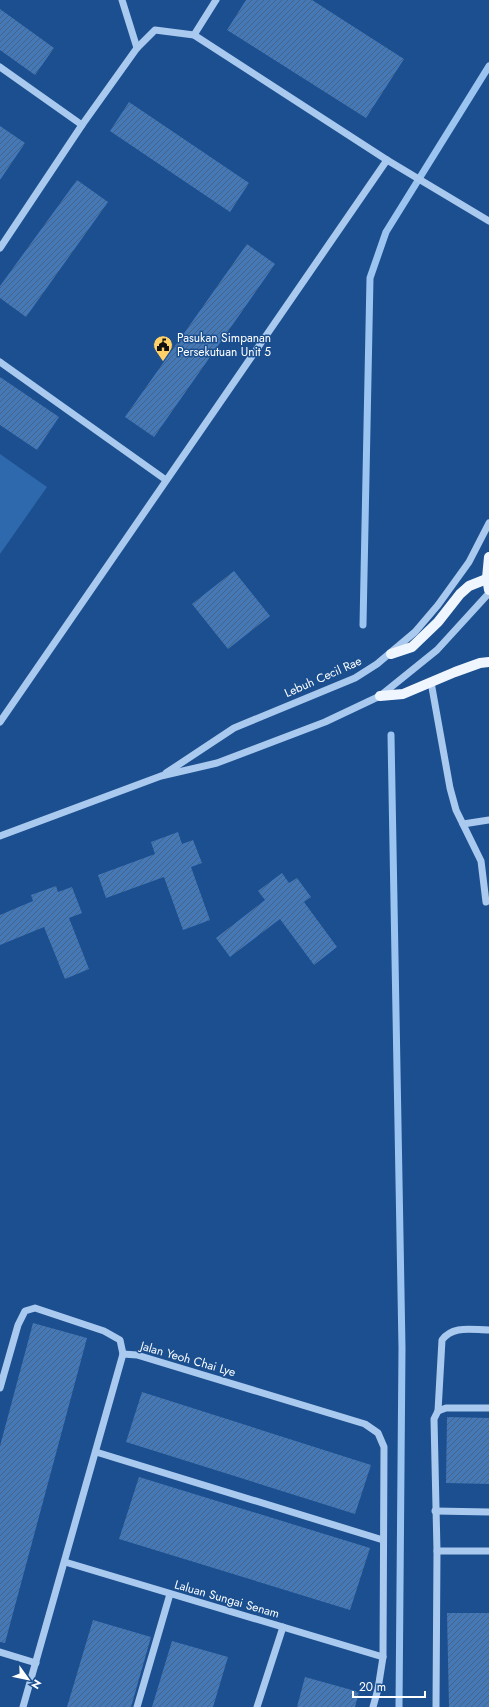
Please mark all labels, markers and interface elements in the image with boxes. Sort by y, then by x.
place label: Pasukan Simpanan Persekutuan Unit 5 [177,329,271,361]
public building icon: Pasukan Simpanan Persekutuan Unit 5 [152,334,174,362]
street label: Lebuh Cecil Rae [281,652,365,702]
street label: Jalan Yeoh Chai Lye [136,1336,238,1381]
street label: Laluan Sungai Senam [172,1575,282,1623]
north arrow [8,1659,48,1699]
scale bar [353,1673,425,1699]
text: N [27,1676,45,1692]
text: 20 m [359,1678,386,1696]

